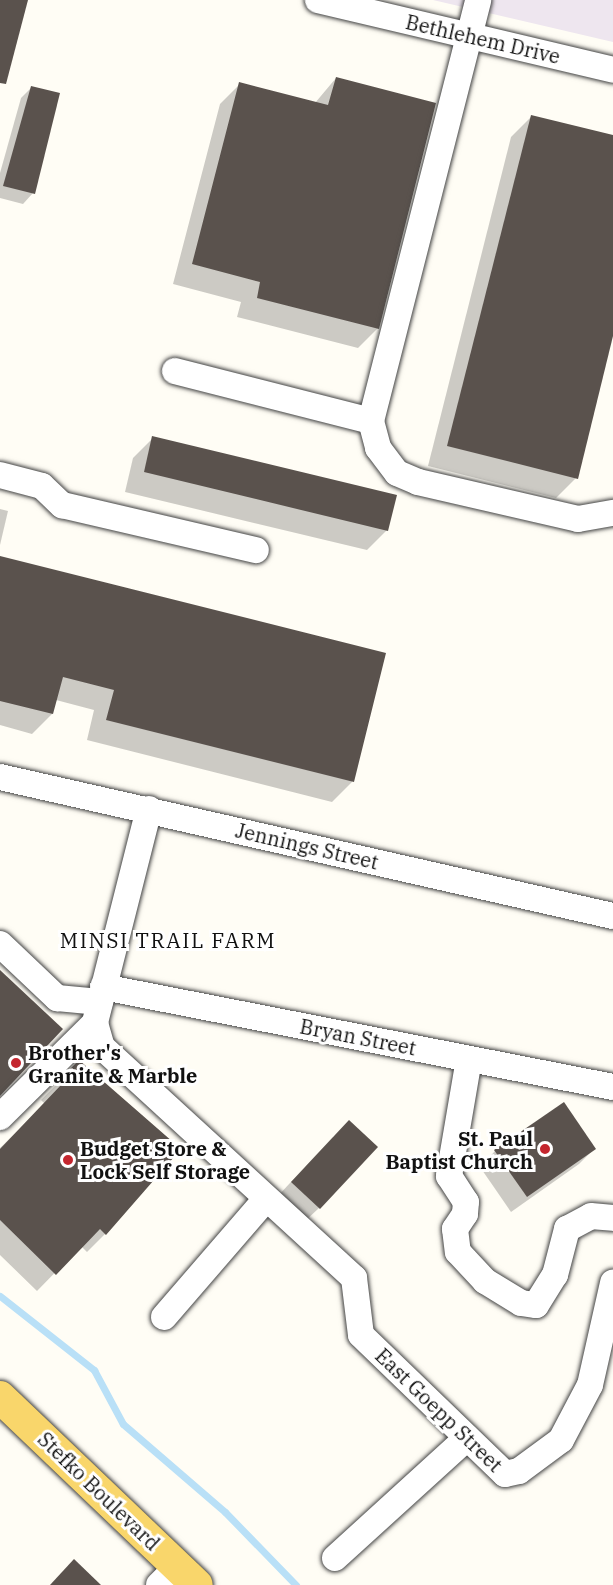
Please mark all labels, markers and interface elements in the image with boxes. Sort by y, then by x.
street label: Bethlehem Drive [403,10,563,68]
street label: Jennings Street [233,818,381,874]
district label: MINSI TRAIL FARM [60,927,276,953]
street label: Bryan Street [298,1014,418,1060]
place label: Brother's Granite & Marble [28,1040,197,1087]
marker: Brother's Granite & Marble [9,1056,23,1070]
place label: St. Paul Baptist Church [386,1126,533,1173]
place label: Budget Store & Lock Self Storage [80,1136,250,1183]
marker: St. Paul Baptist Church [538,1142,552,1156]
marker: Budget Store & Lock Self Storage [61,1153,75,1167]
street label: East Goepp Street [371,1343,507,1477]
street label: Stefko Boulevard [33,1427,165,1555]

